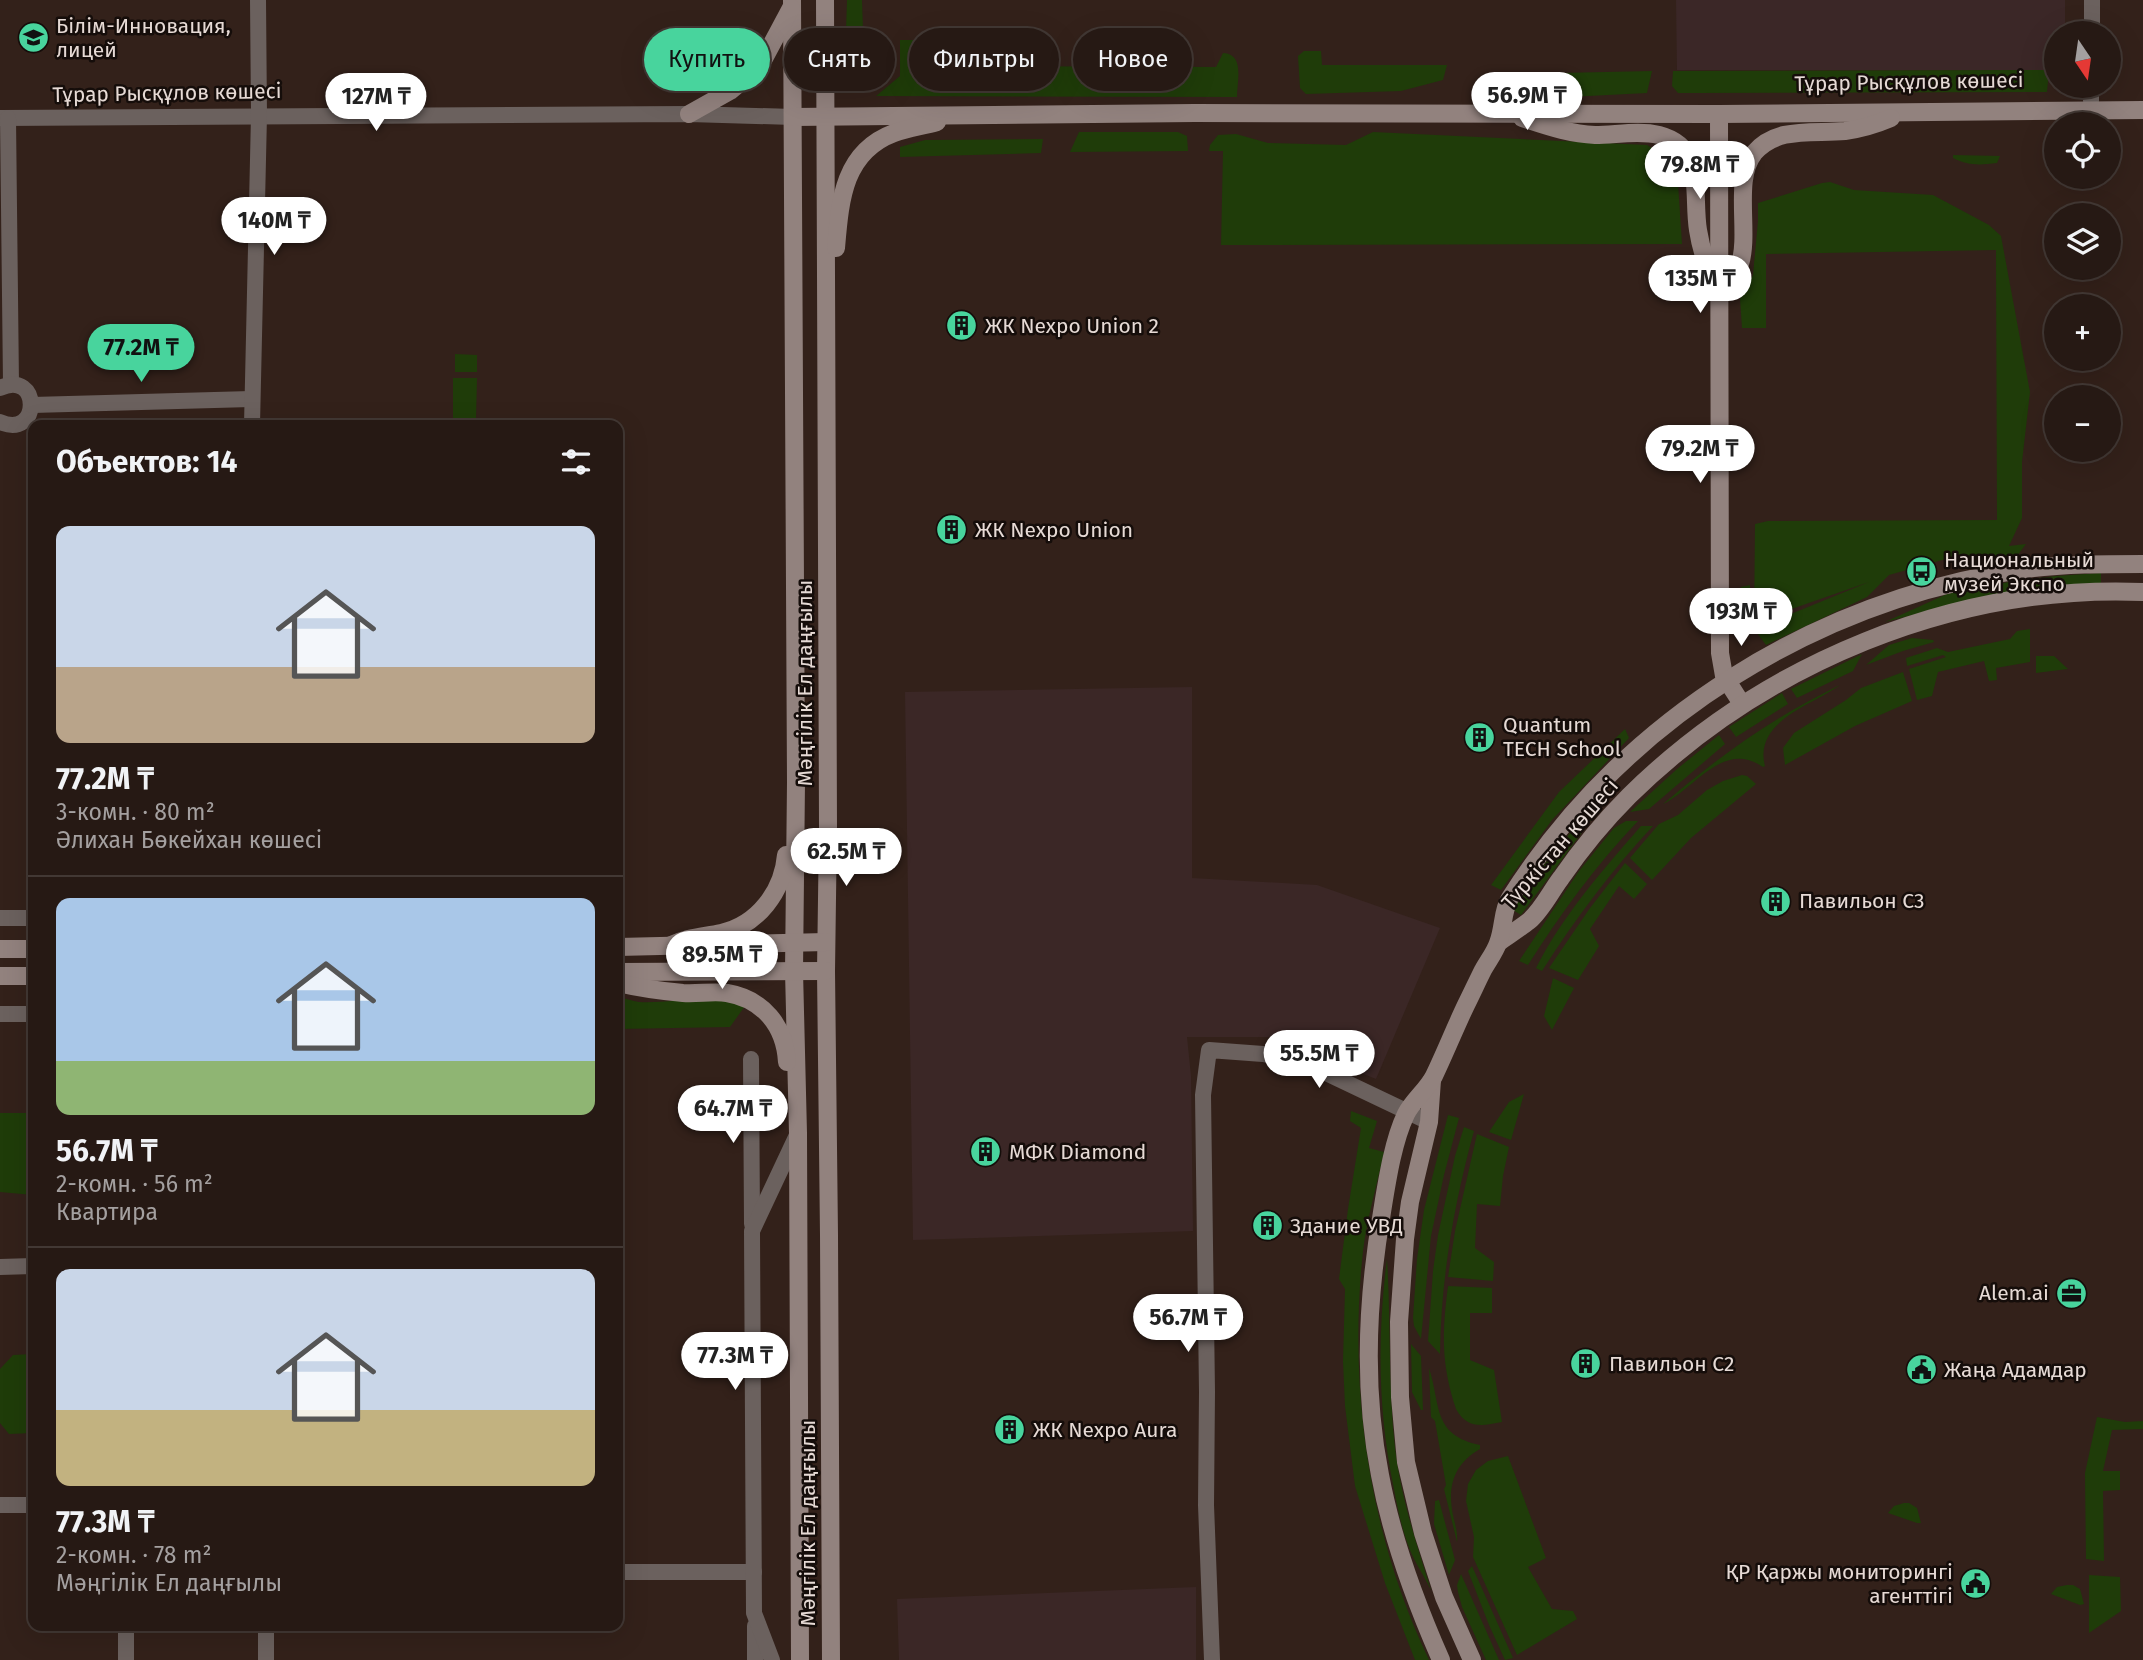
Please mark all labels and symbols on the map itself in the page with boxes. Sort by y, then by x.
place label: Білім-Инновация, лицей [56,13,231,63]
school or university icon: Білім-Инновация, лицей [16,21,50,55]
north arrow [2044,21,2121,98]
street label: Тұрар Рысқұлов көшесі [1794,67,2024,97]
pin: 56.9M ₸ [1462,72,1592,132]
pin: 127M ₸ [319,74,433,133]
street label: Тұрар Рысқұлов көшесі [52,78,282,108]
pin: 79.8M ₸ [1635,142,1765,201]
pin: 140M ₸ [217,198,331,257]
pin: 135M ₸ [1643,256,1757,315]
building icon: ЖК Nexpo Union 2 [945,309,979,343]
place label: ЖК Nexpo Union 2 [985,313,1159,339]
pin: 77.2M ₸ [76,324,206,384]
pin: 79.2M ₸ [1635,426,1765,485]
building icon: ЖК Nexpo Union [935,513,969,547]
place label: ЖК Nexpo Union [975,517,1133,543]
place label: Национальный музей Экспо [1944,547,2094,597]
bus stop icon: Национальный музей Экспо [1904,555,1938,589]
street label: Мәңгілік Ел даңғылы [792,580,818,786]
pin: 193M ₸ [1684,588,1798,648]
place label: Quantum TECH School [1503,712,1621,762]
building icon: Quantum TECH School [1463,720,1497,754]
street label: Түркістан көшесі [1496,773,1624,915]
pin: 62.5M ₸ [781,828,911,888]
building icon: Павильон С3 [1759,884,1793,918]
place label: Павильон С3 [1799,888,1925,914]
pin: 89.5M ₸ [657,932,787,991]
pin: 55.5M ₸ [1254,1030,1384,1090]
pin: 64.7M ₸ [668,1086,798,1145]
building icon: МФК Diamond [969,1135,1003,1169]
place label: МФК Diamond [1009,1139,1146,1165]
building icon: Здание УВД [1250,1209,1284,1243]
place label: Здание УВД [1290,1213,1403,1239]
office icon: Alem.ai [2055,1276,2089,1310]
place label: Alem.ai [1979,1280,2049,1306]
pin: 56.7M ₸ [1123,1294,1253,1354]
pin: 77.3M ₸ [670,1332,800,1392]
building icon: Павильон С2 [1569,1347,1603,1381]
place label: Павильон С2 [1609,1351,1734,1377]
public building icon: Жаңа Адамдар [1904,1353,1938,1387]
place label: Жаңа Адамдар [1944,1357,2087,1383]
building icon: ЖК Nexpo Aura [993,1413,1027,1447]
place label: ЖК Nexpo Aura [1033,1417,1177,1443]
street label: Мәңгілік Ел даңғылы [795,1420,821,1626]
place label: ҚР Қаржы мониторингі агенттігі [1726,1559,1953,1609]
public building icon: ҚР Қаржы мониторингі агенттігі [1959,1567,1993,1601]

